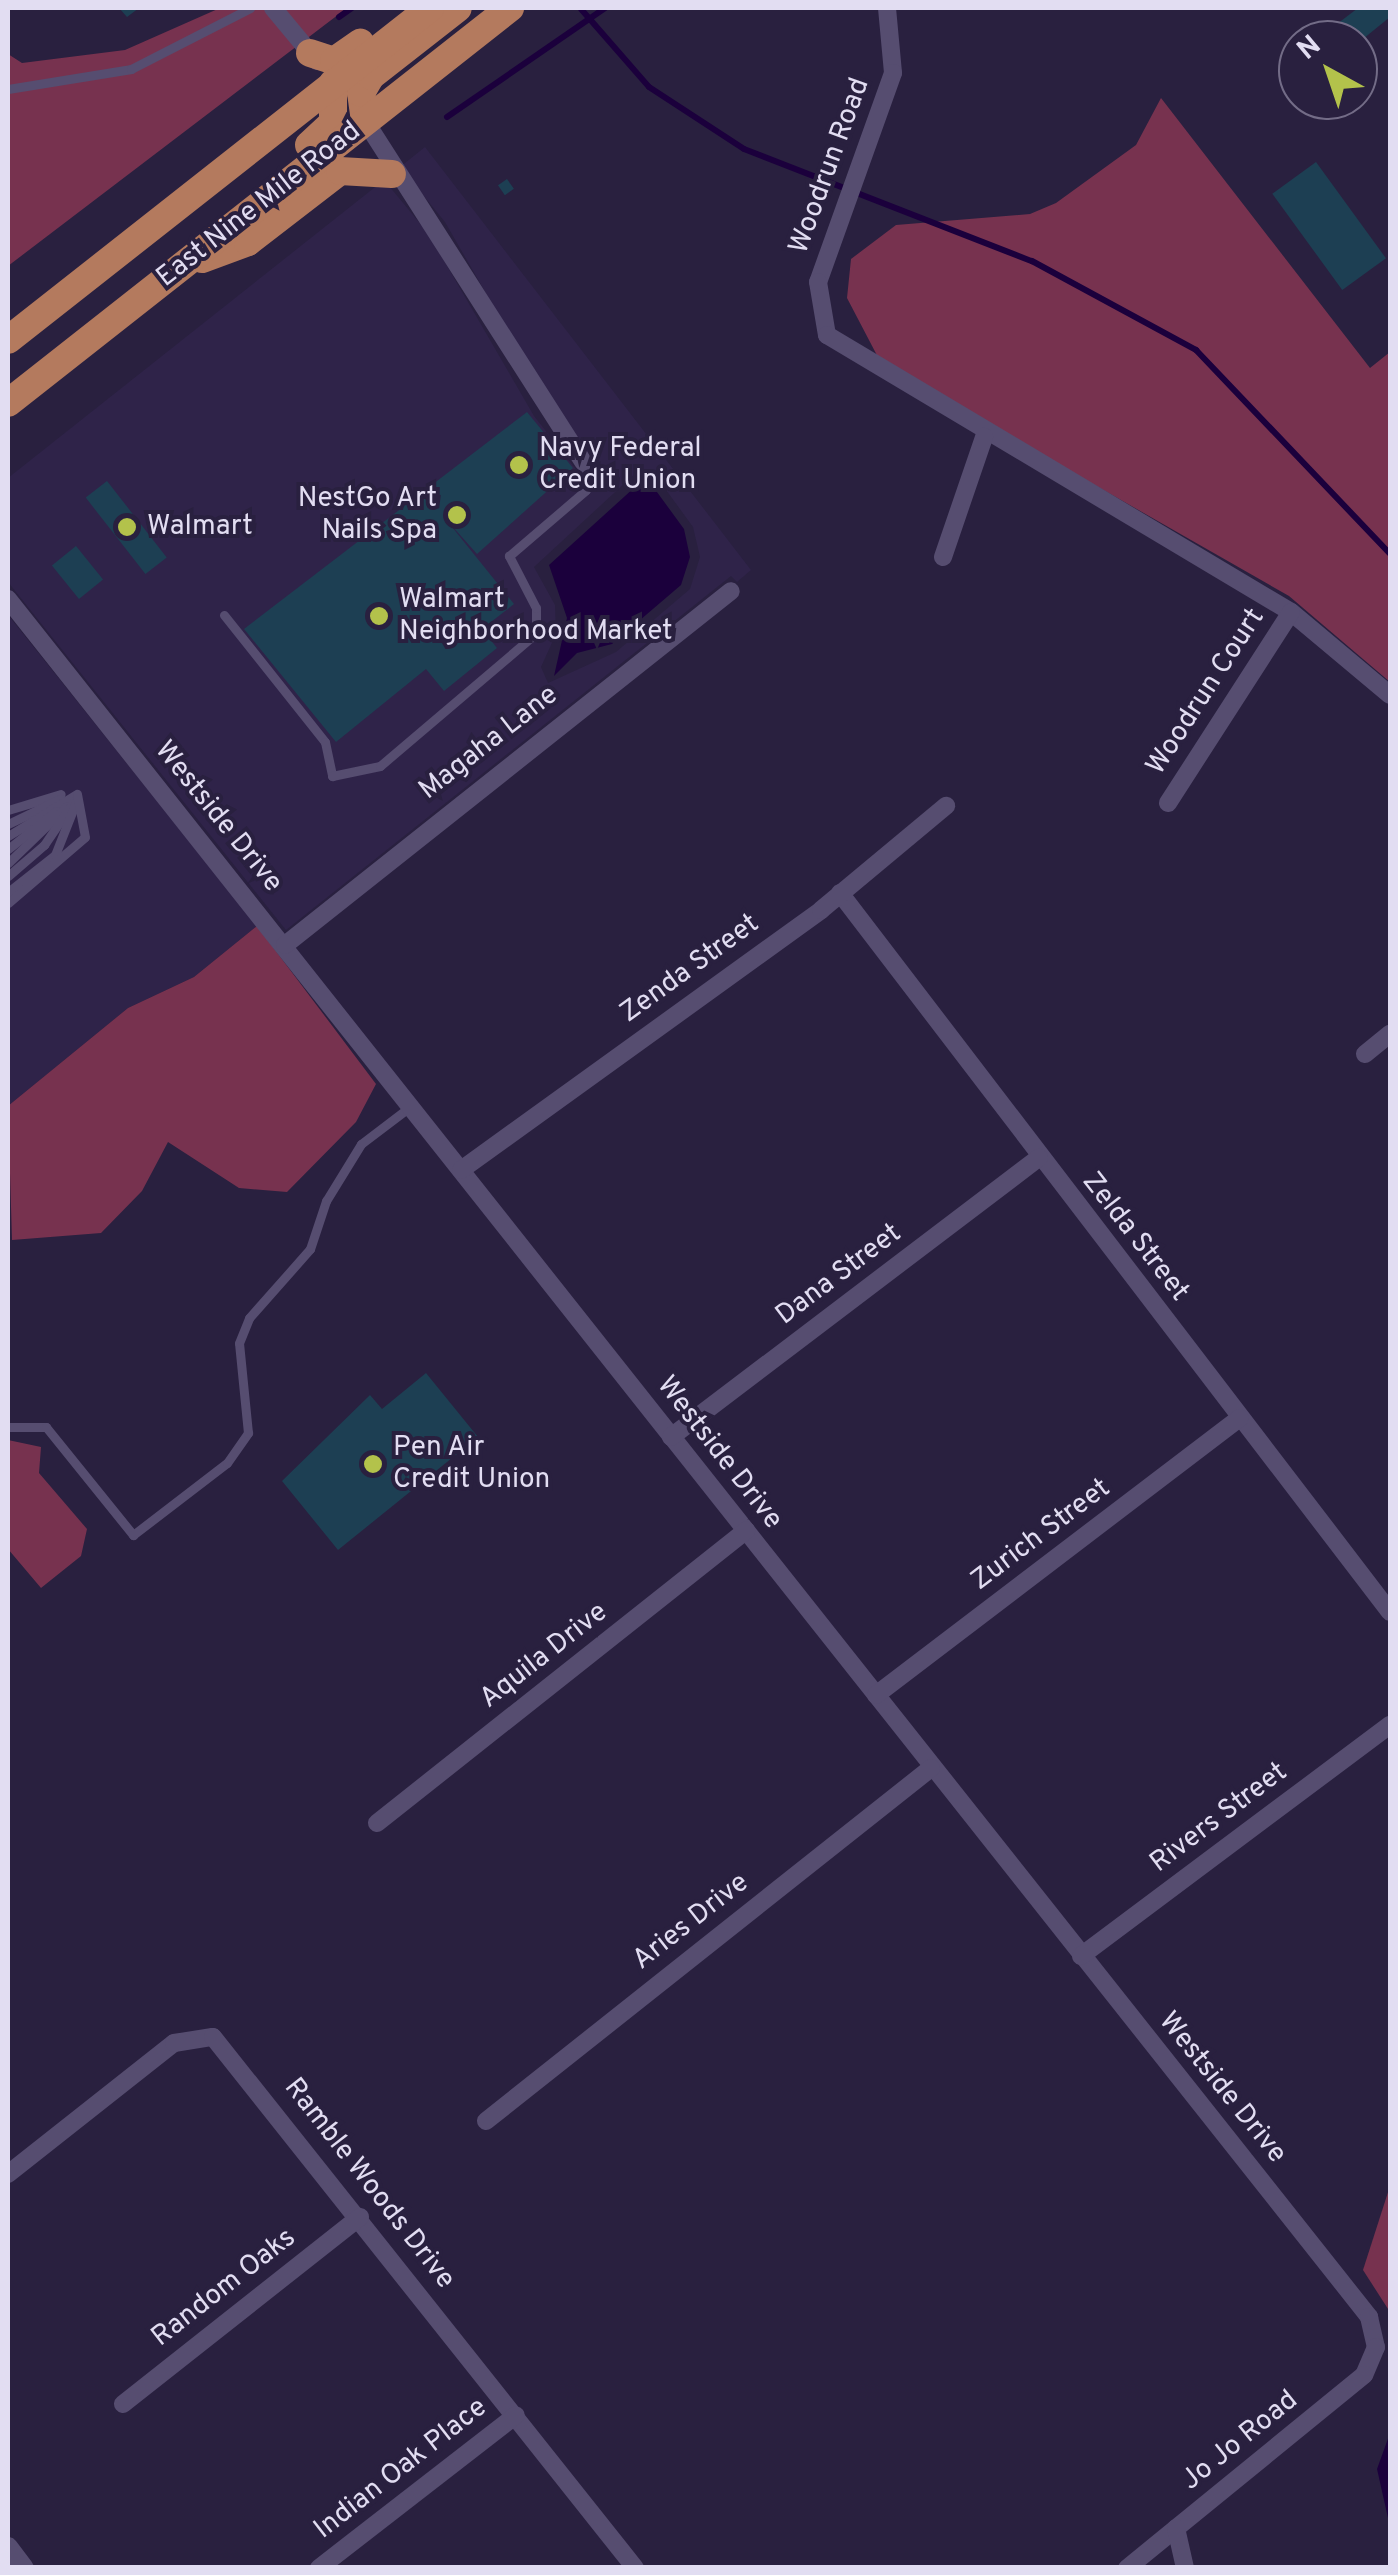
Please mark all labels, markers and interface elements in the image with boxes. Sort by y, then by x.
north arrow [1278,20,1378,120]
text: N [1291,28,1329,69]
street label: Woodrun Road [783,74,877,258]
street label: East Nine Mile Road [150,115,368,295]
place label: Navy Federal Credit Union [539,432,702,498]
marker: Navy Federal Credit Union [508,454,530,476]
place label: NestGo Art Nails Spa [297,482,437,548]
marker: NestGo Art Nails Spa [446,504,468,526]
place label: Walmart [147,510,253,544]
marker: Walmart [116,516,138,538]
place label: Walmart Neighborhood Market [399,583,673,649]
street label: Woodrun Court [1140,603,1272,781]
marker: Walmart Neighborhood Market [368,605,390,627]
street label: Magaha Lane [413,678,565,808]
street label: Westside Drive [147,735,289,899]
street label: Zenda Street [614,907,766,1031]
street label: Zelda Street [1074,1166,1196,1308]
street label: Dana Street [770,1217,908,1333]
street label: Westside Drive [649,1370,789,1536]
place label: Pen Air Credit Union [393,1431,550,1497]
marker: Pen Air Credit Union [362,1453,384,1475]
street label: Zurich Street [965,1472,1117,1598]
street label: Aquila Drive [474,1596,614,1716]
street label: Rivers Street [1144,1756,1294,1880]
street label: Aries Drive [626,1866,756,1978]
street label: Westside Drive [1151,2006,1293,2170]
street label: Ramble Woods Drive [276,2072,462,2296]
street label: Random Oaks [145,2221,303,2355]
street label: Jo Jo Road [1175,2384,1305,2498]
street label: Indian Oak Place [308,2391,494,2547]

